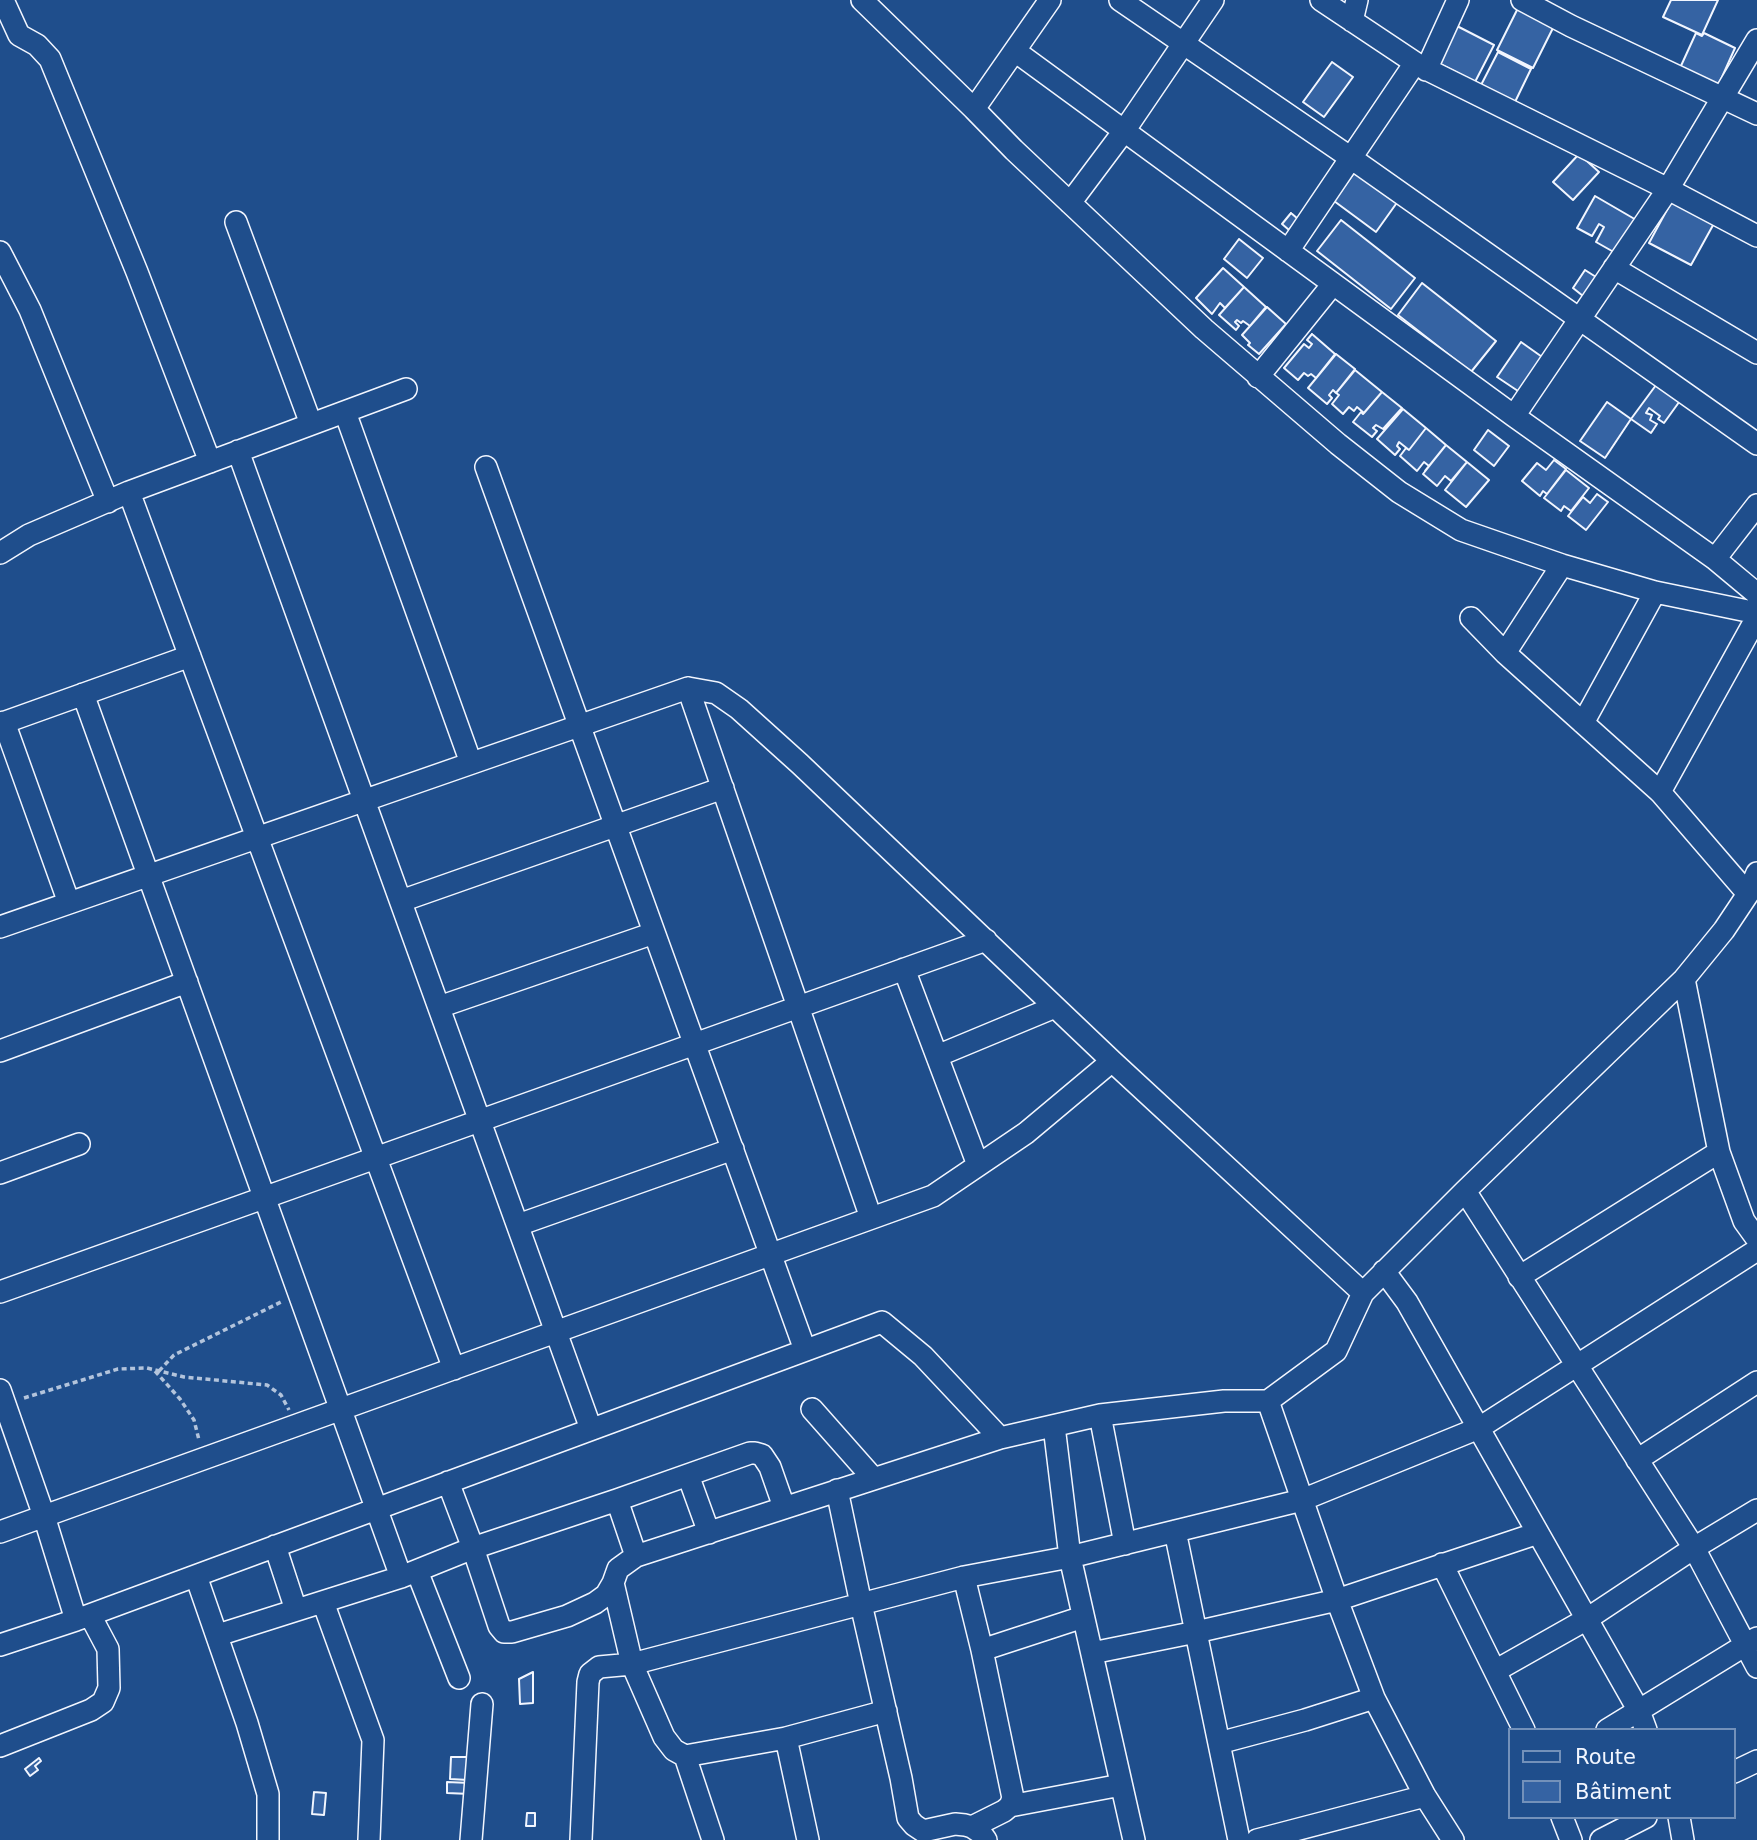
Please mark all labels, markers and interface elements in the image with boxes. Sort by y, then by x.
legend [1508,1728,1736,1819]
text: Route [1575,1745,1636,1769]
text: Bâtiment [1575,1780,1671,1804]

